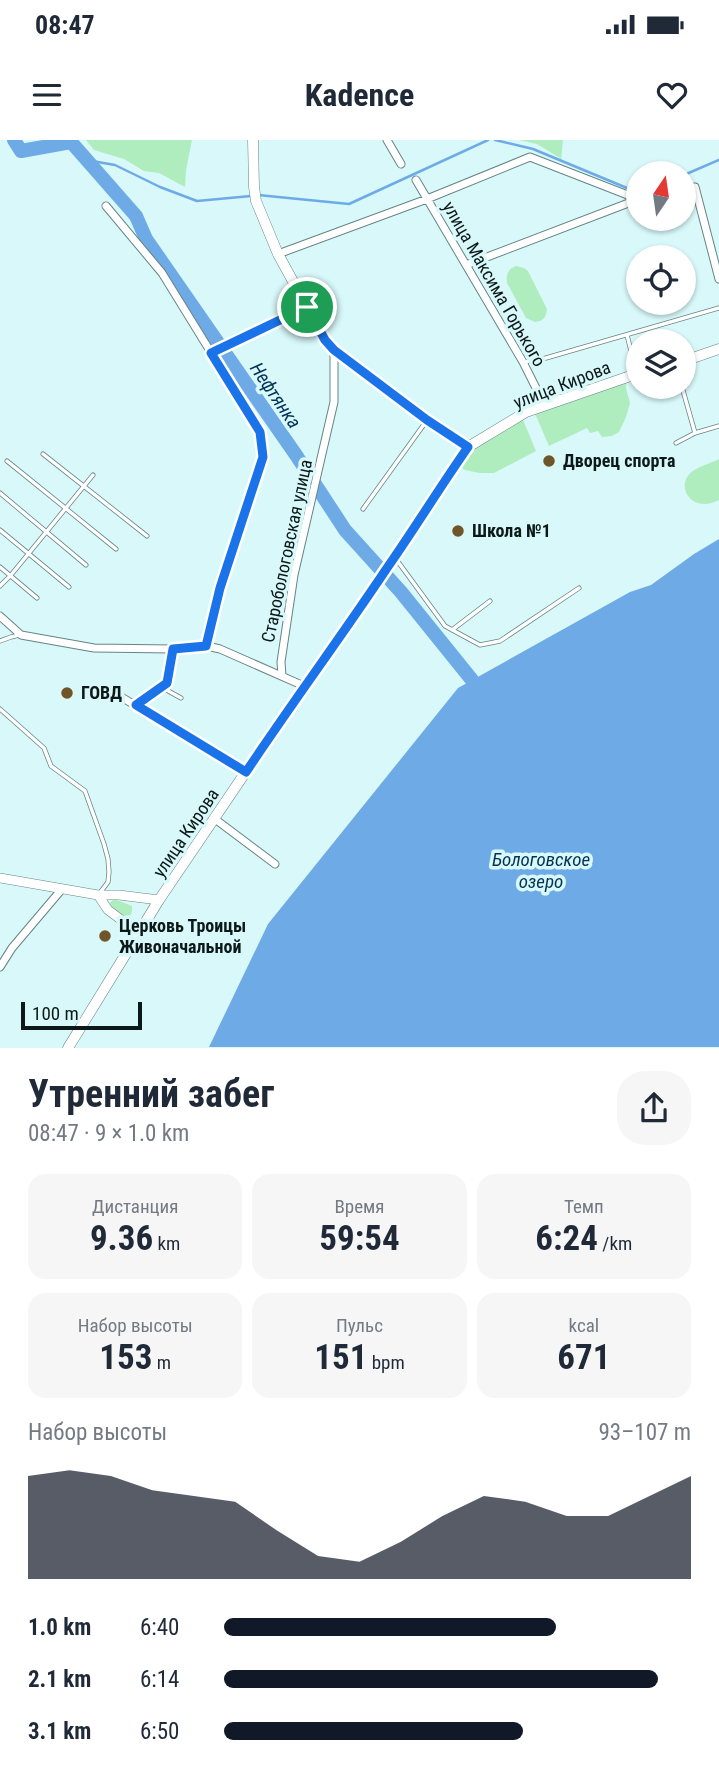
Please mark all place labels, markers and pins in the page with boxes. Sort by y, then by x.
pin [277,277,337,337]
place label: Дворец спорта [563,450,675,471]
marker: Дворец спорта [541,453,557,469]
place label: Школа №1 [472,520,551,541]
marker: Школа №1 [450,523,466,539]
place label: ГОВД [81,682,122,703]
marker: ГОВД [59,685,75,701]
place label: Церковь Троицы Живоначальной [119,915,246,957]
marker: Церковь Троицы Живоначальной [97,928,113,944]

